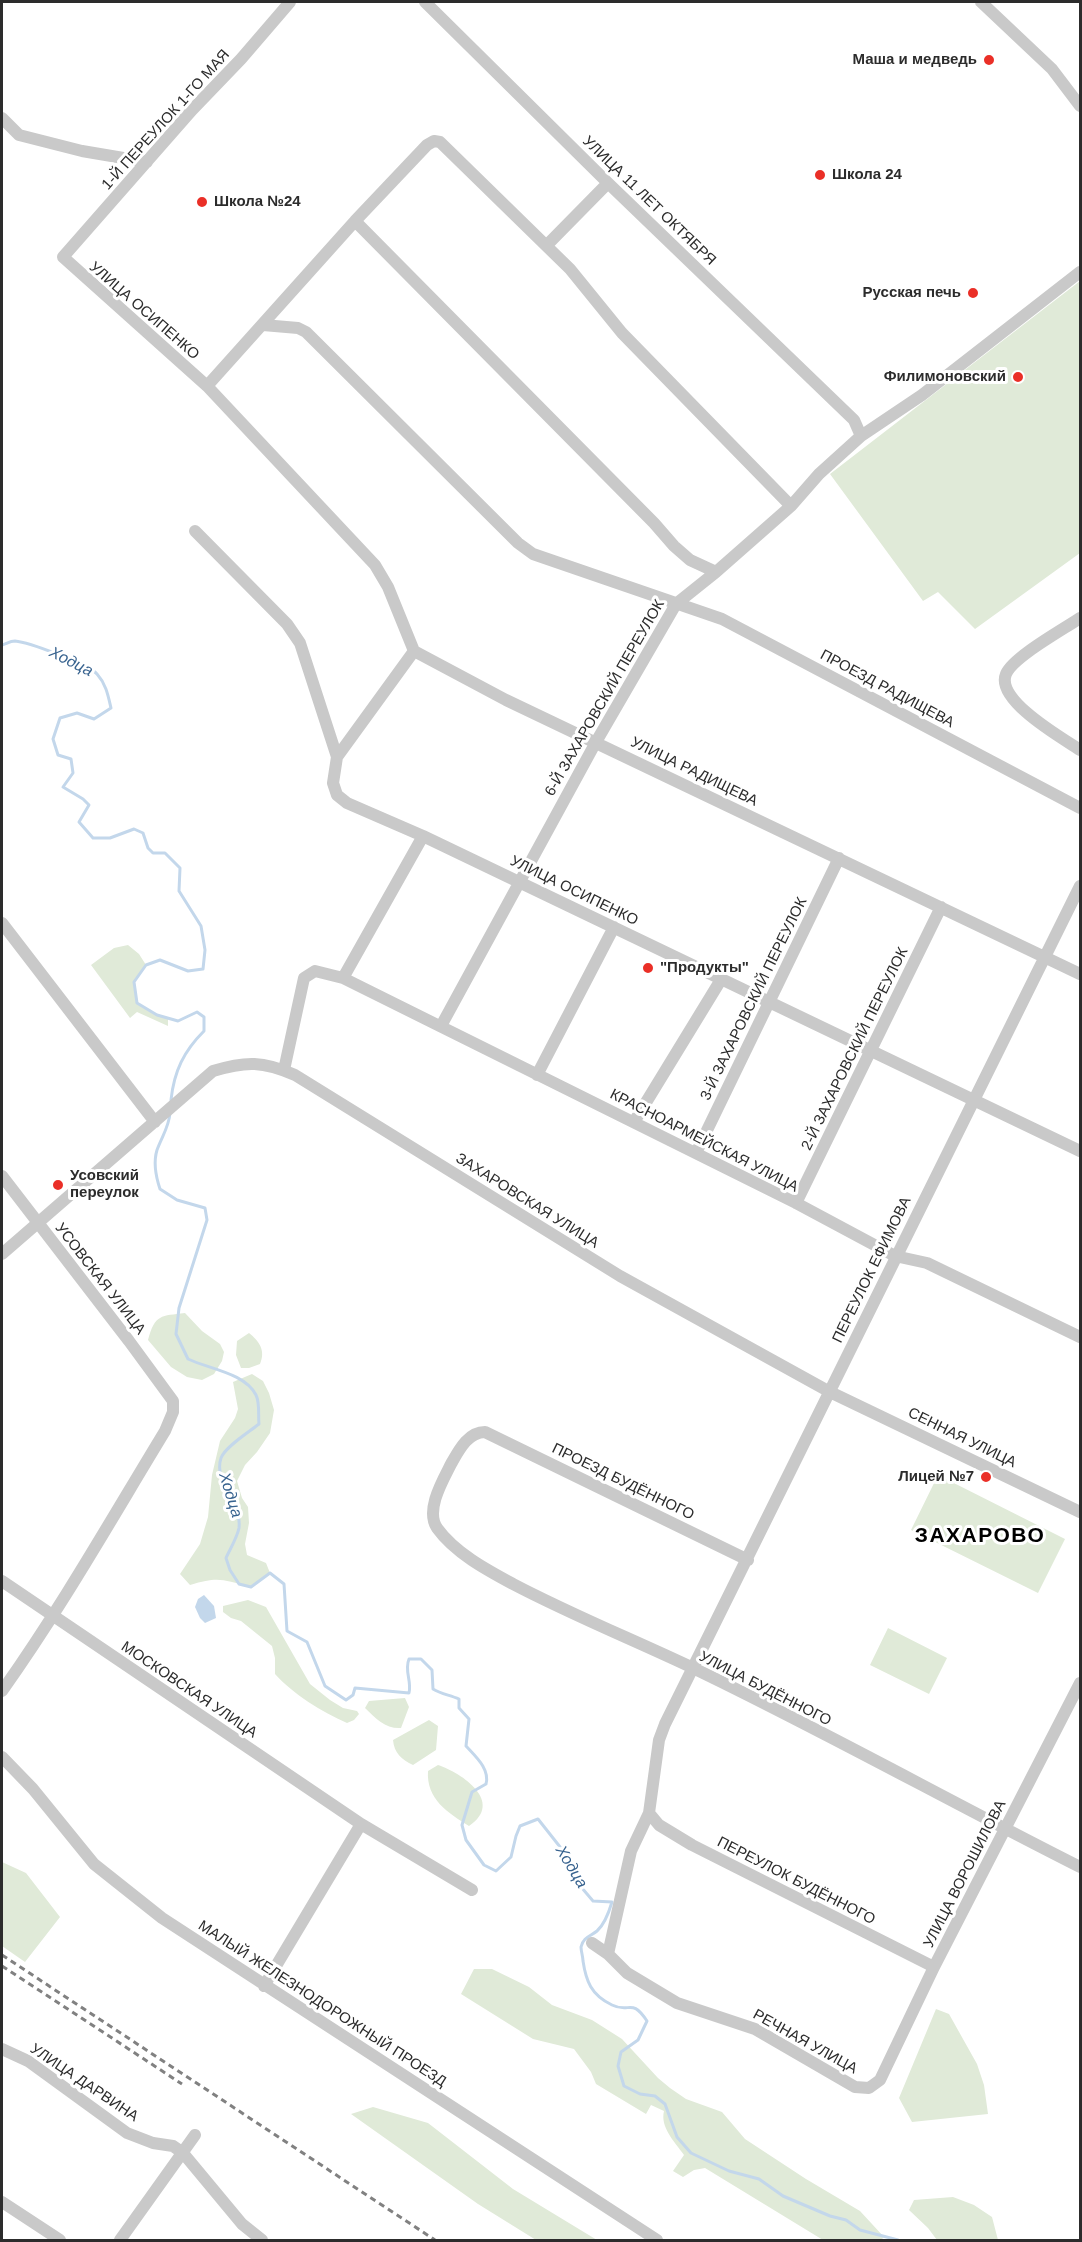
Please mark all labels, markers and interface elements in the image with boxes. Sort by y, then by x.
street label: 1-Й ПЕРЕУЛОК 1-ГО МАЯ [98,46,234,194]
place label: Маша и медведь [853,51,977,69]
marker: Маша и медведь [982,53,996,67]
street label: УЛИЦА 11 ЛЕТ ОКТЯБРЯ [579,133,719,269]
place label: Школа 24 [832,166,902,184]
marker: Школа 24 [813,168,827,182]
place label: Школа №24 [214,193,301,211]
marker: Школа №24 [195,195,209,209]
street label: УЛИЦА ОСИПЕНКО [85,258,203,364]
place label: Русская печь [863,284,961,302]
marker: Русская печь [966,286,980,300]
place label: Филимоновский [884,368,1006,386]
marker: Филимоновский [1011,370,1025,384]
street label: 6-Й ЗАХАРОВСКИЙ ПЕРЕУЛОК [541,597,669,799]
water label: Ходца [46,643,96,681]
street label: ПРОЕЗД РАДИЩЕВА [817,646,957,732]
street label: УЛИЦА РАДИЩЕВА [628,733,760,811]
street label: УЛИЦА ОСИПЕНКО [507,852,641,930]
street label: 3-Й ЗАХАРОВСКИЙ ПЕРЕУЛОК [697,895,811,1103]
street label: 2-Й ЗАХАРОВСКИЙ ПЕРЕУЛОК [798,945,912,1153]
place label: "Продукты" [660,959,749,977]
marker: "Продукты" [641,961,655,975]
street label: КРАСНОАРМЕЙСКАЯ УЛИЦА [607,1086,801,1196]
street label: ЗАХАРОВСКАЯ УЛИЦА [452,1150,602,1252]
place label: Усовский переулок [70,1167,139,1202]
marker: Усовский переулок [51,1178,65,1192]
street label: ПЕРЕУЛОК ЕФИМОВА [829,1194,915,1346]
street label: УСОВСКАЯ УЛИЦА [51,1220,149,1338]
street label: СЕННАЯ УЛИЦА [905,1404,1019,1472]
street label: ПРОЕЗД БУДЁННОГО [549,1440,697,1524]
place label: Лицей №7 [898,1468,974,1486]
water label: Ходца [214,1470,246,1520]
marker: Лицей №7 [979,1470,993,1484]
district label: ЗАХАРОВО [915,1523,1045,1549]
street label: МОСКОВСКАЯ УЛИЦА [118,1638,260,1742]
street label: УЛИЦА БУДЁННОГО [696,1648,834,1730]
street label: УЛИЦА ВОРОШИЛОВА [920,1797,1010,1951]
street label: ПЕРЕУЛОК БУДЁННОГО [714,1833,878,1929]
water label: Ходца [551,1842,591,1892]
street label: МАЛЫЙ ЖЕЛЕЗНОДОРОЖНЫЙ ПРОЕЗД [195,1917,449,2091]
street label: РЕЧНАЯ УЛИЦА [750,2006,860,2078]
street label: УЛИЦА ДАРВИНА [26,2040,142,2126]

